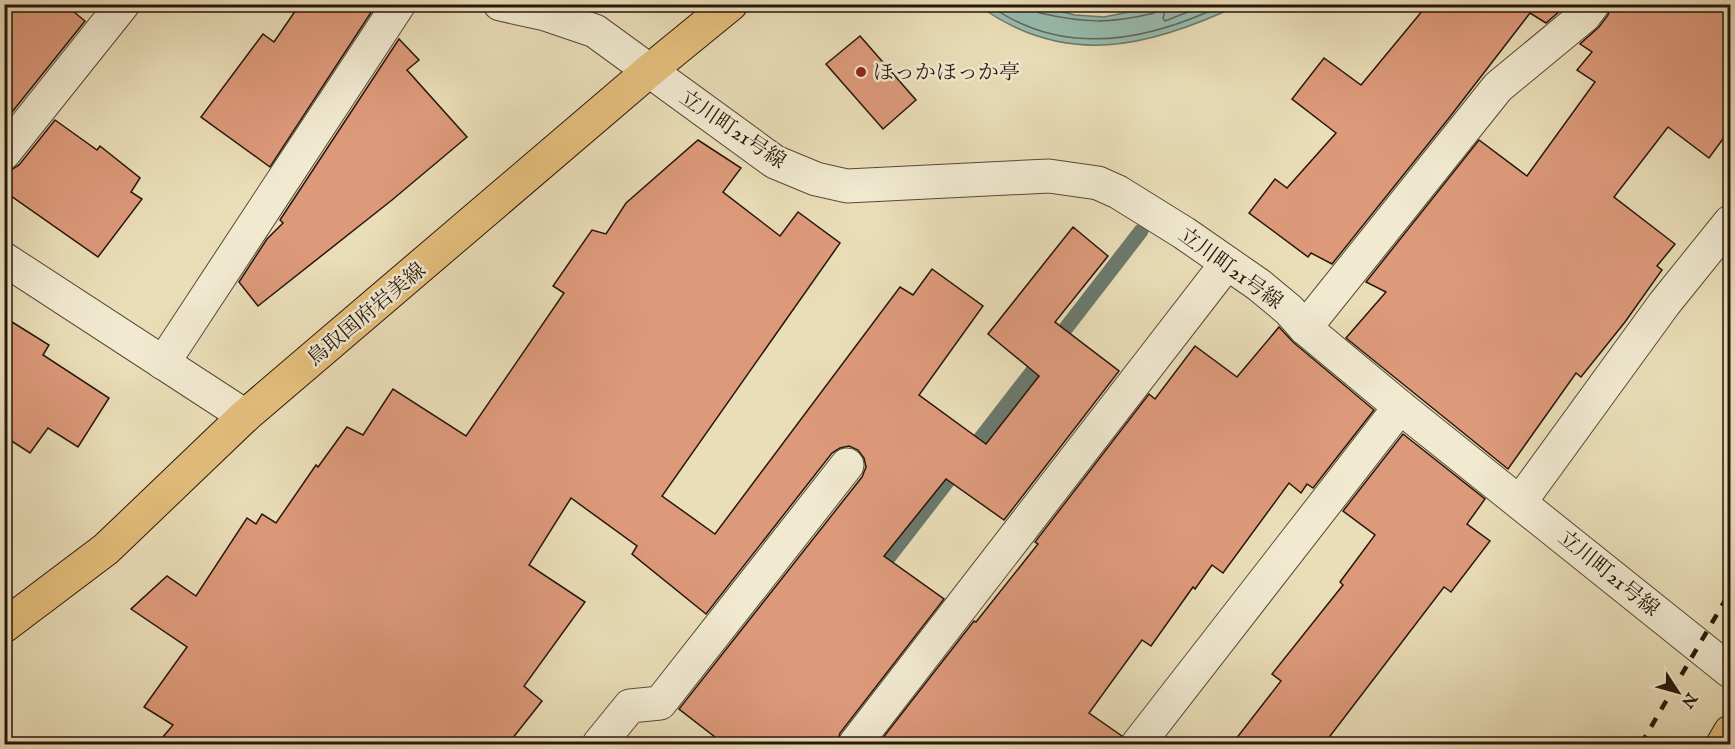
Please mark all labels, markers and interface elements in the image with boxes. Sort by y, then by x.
place label: ほっかほっか亭 [873,60,1020,87]
marker: ほっかほっか亭 [854,65,868,79]
street label: 立川町21号線 [674,85,791,176]
street label: 立川町21号線 [1173,222,1288,316]
street label: 鳥取国府岩美線 [302,258,432,373]
street label: 立川町21号線 [1552,525,1664,623]
north arrow [1648,662,1708,722]
text: N [1676,687,1701,711]

